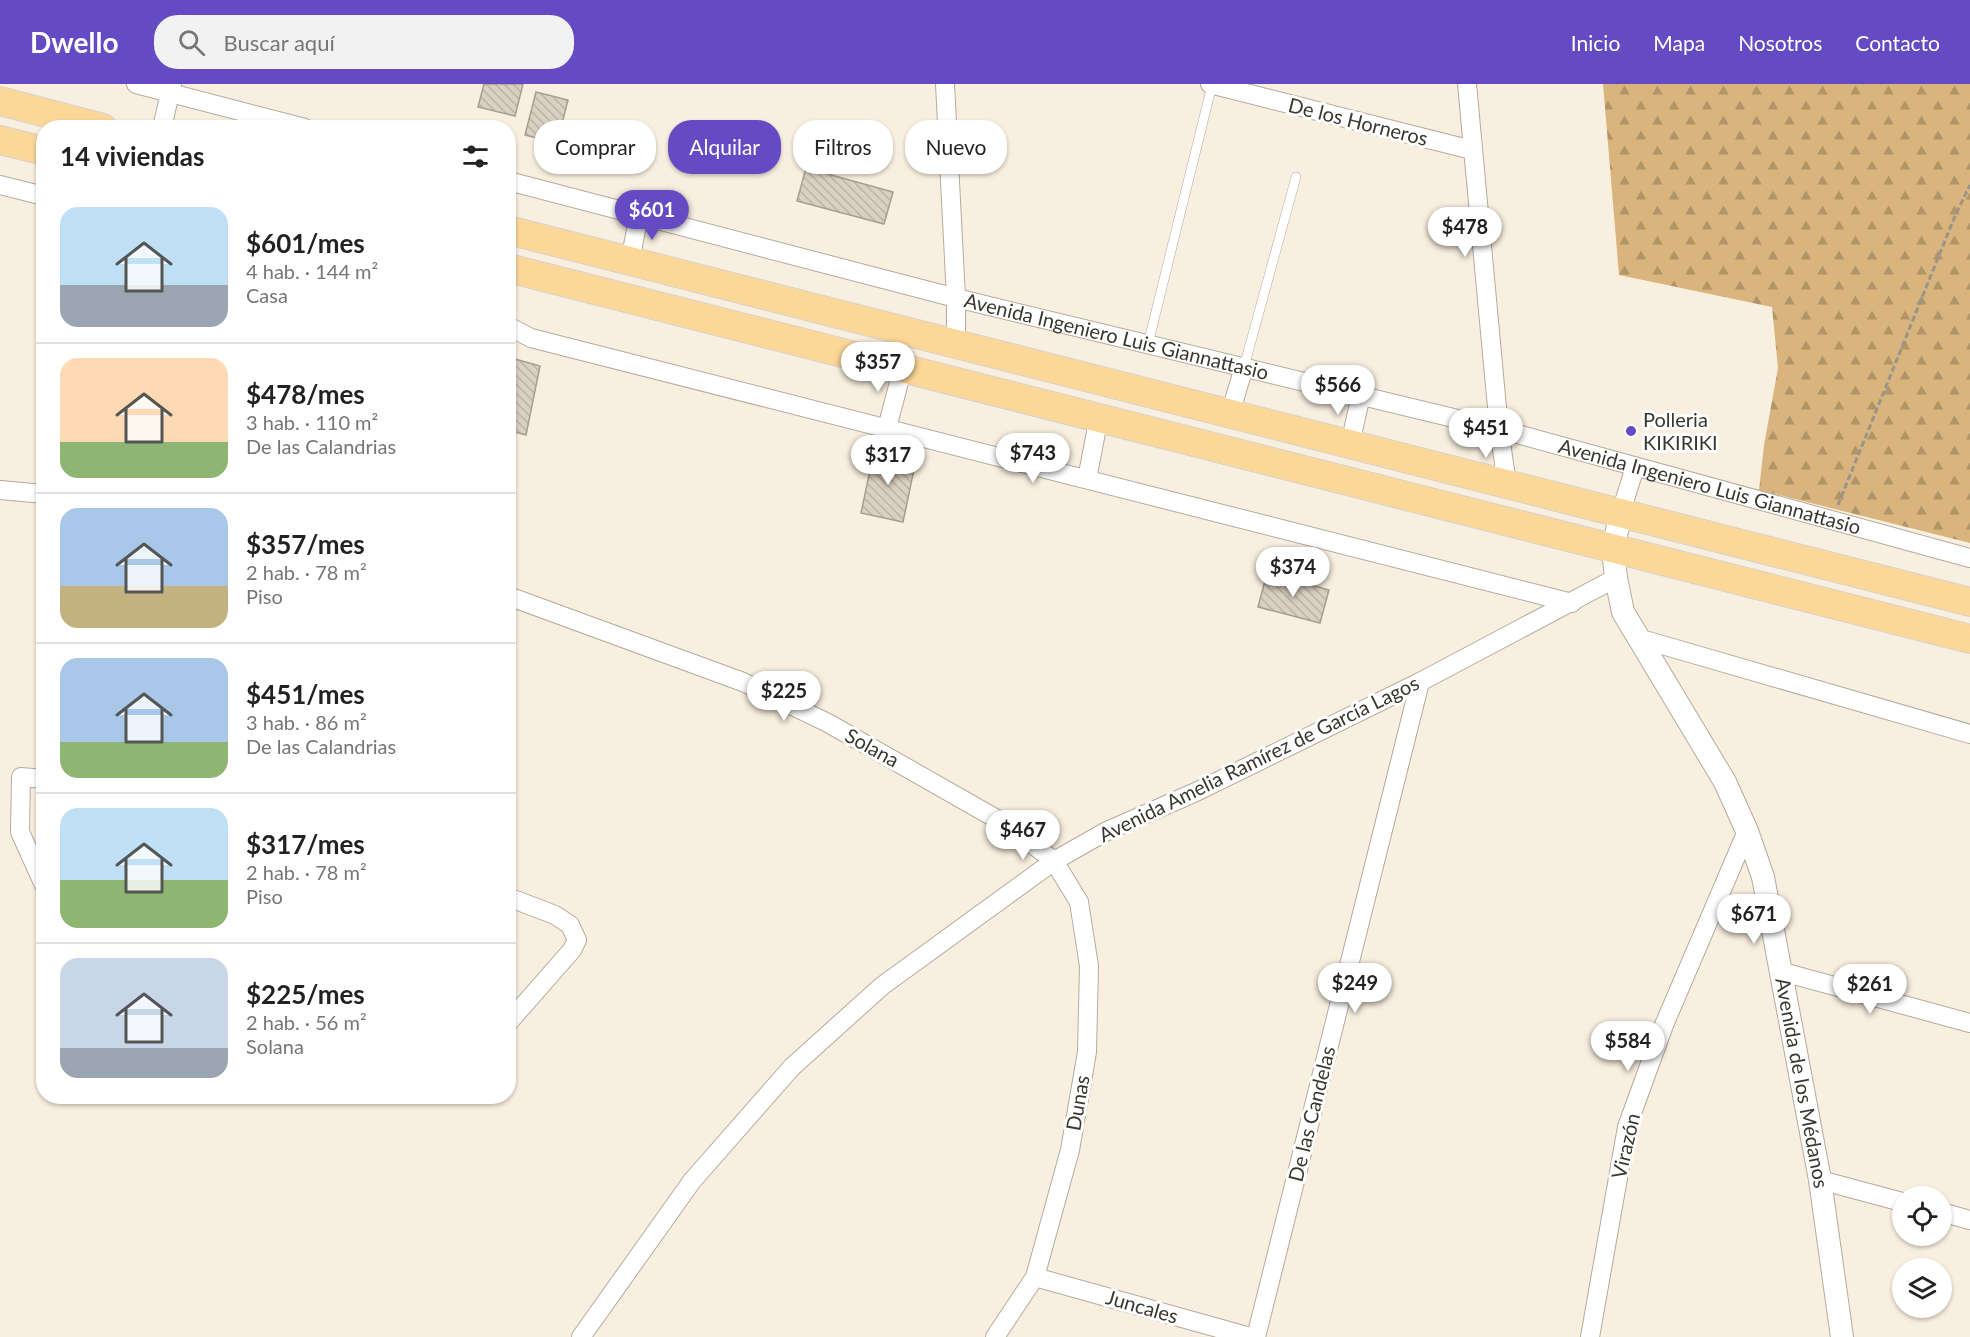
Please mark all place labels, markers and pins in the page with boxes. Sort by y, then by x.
pin: $601 [616,190,688,241]
pin: $478 [1429,207,1501,258]
pin: $357 [842,342,914,393]
pin: $566 [1302,365,1374,416]
place label: Polleria KIKIRIKI [1643,407,1718,454]
pin: $451 [1450,408,1522,459]
marker: Polleria KIKIRIKI [1624,424,1638,438]
pin: $743 [997,433,1069,484]
pin: $317 [852,435,924,486]
pin: $374 [1257,547,1329,598]
pin: $225 [748,671,820,722]
pin: $467 [987,810,1059,861]
pin: $671 [1718,894,1790,945]
pin: $249 [1319,963,1391,1014]
pin: $261 [1834,964,1906,1015]
pin: $584 [1592,1021,1664,1072]

